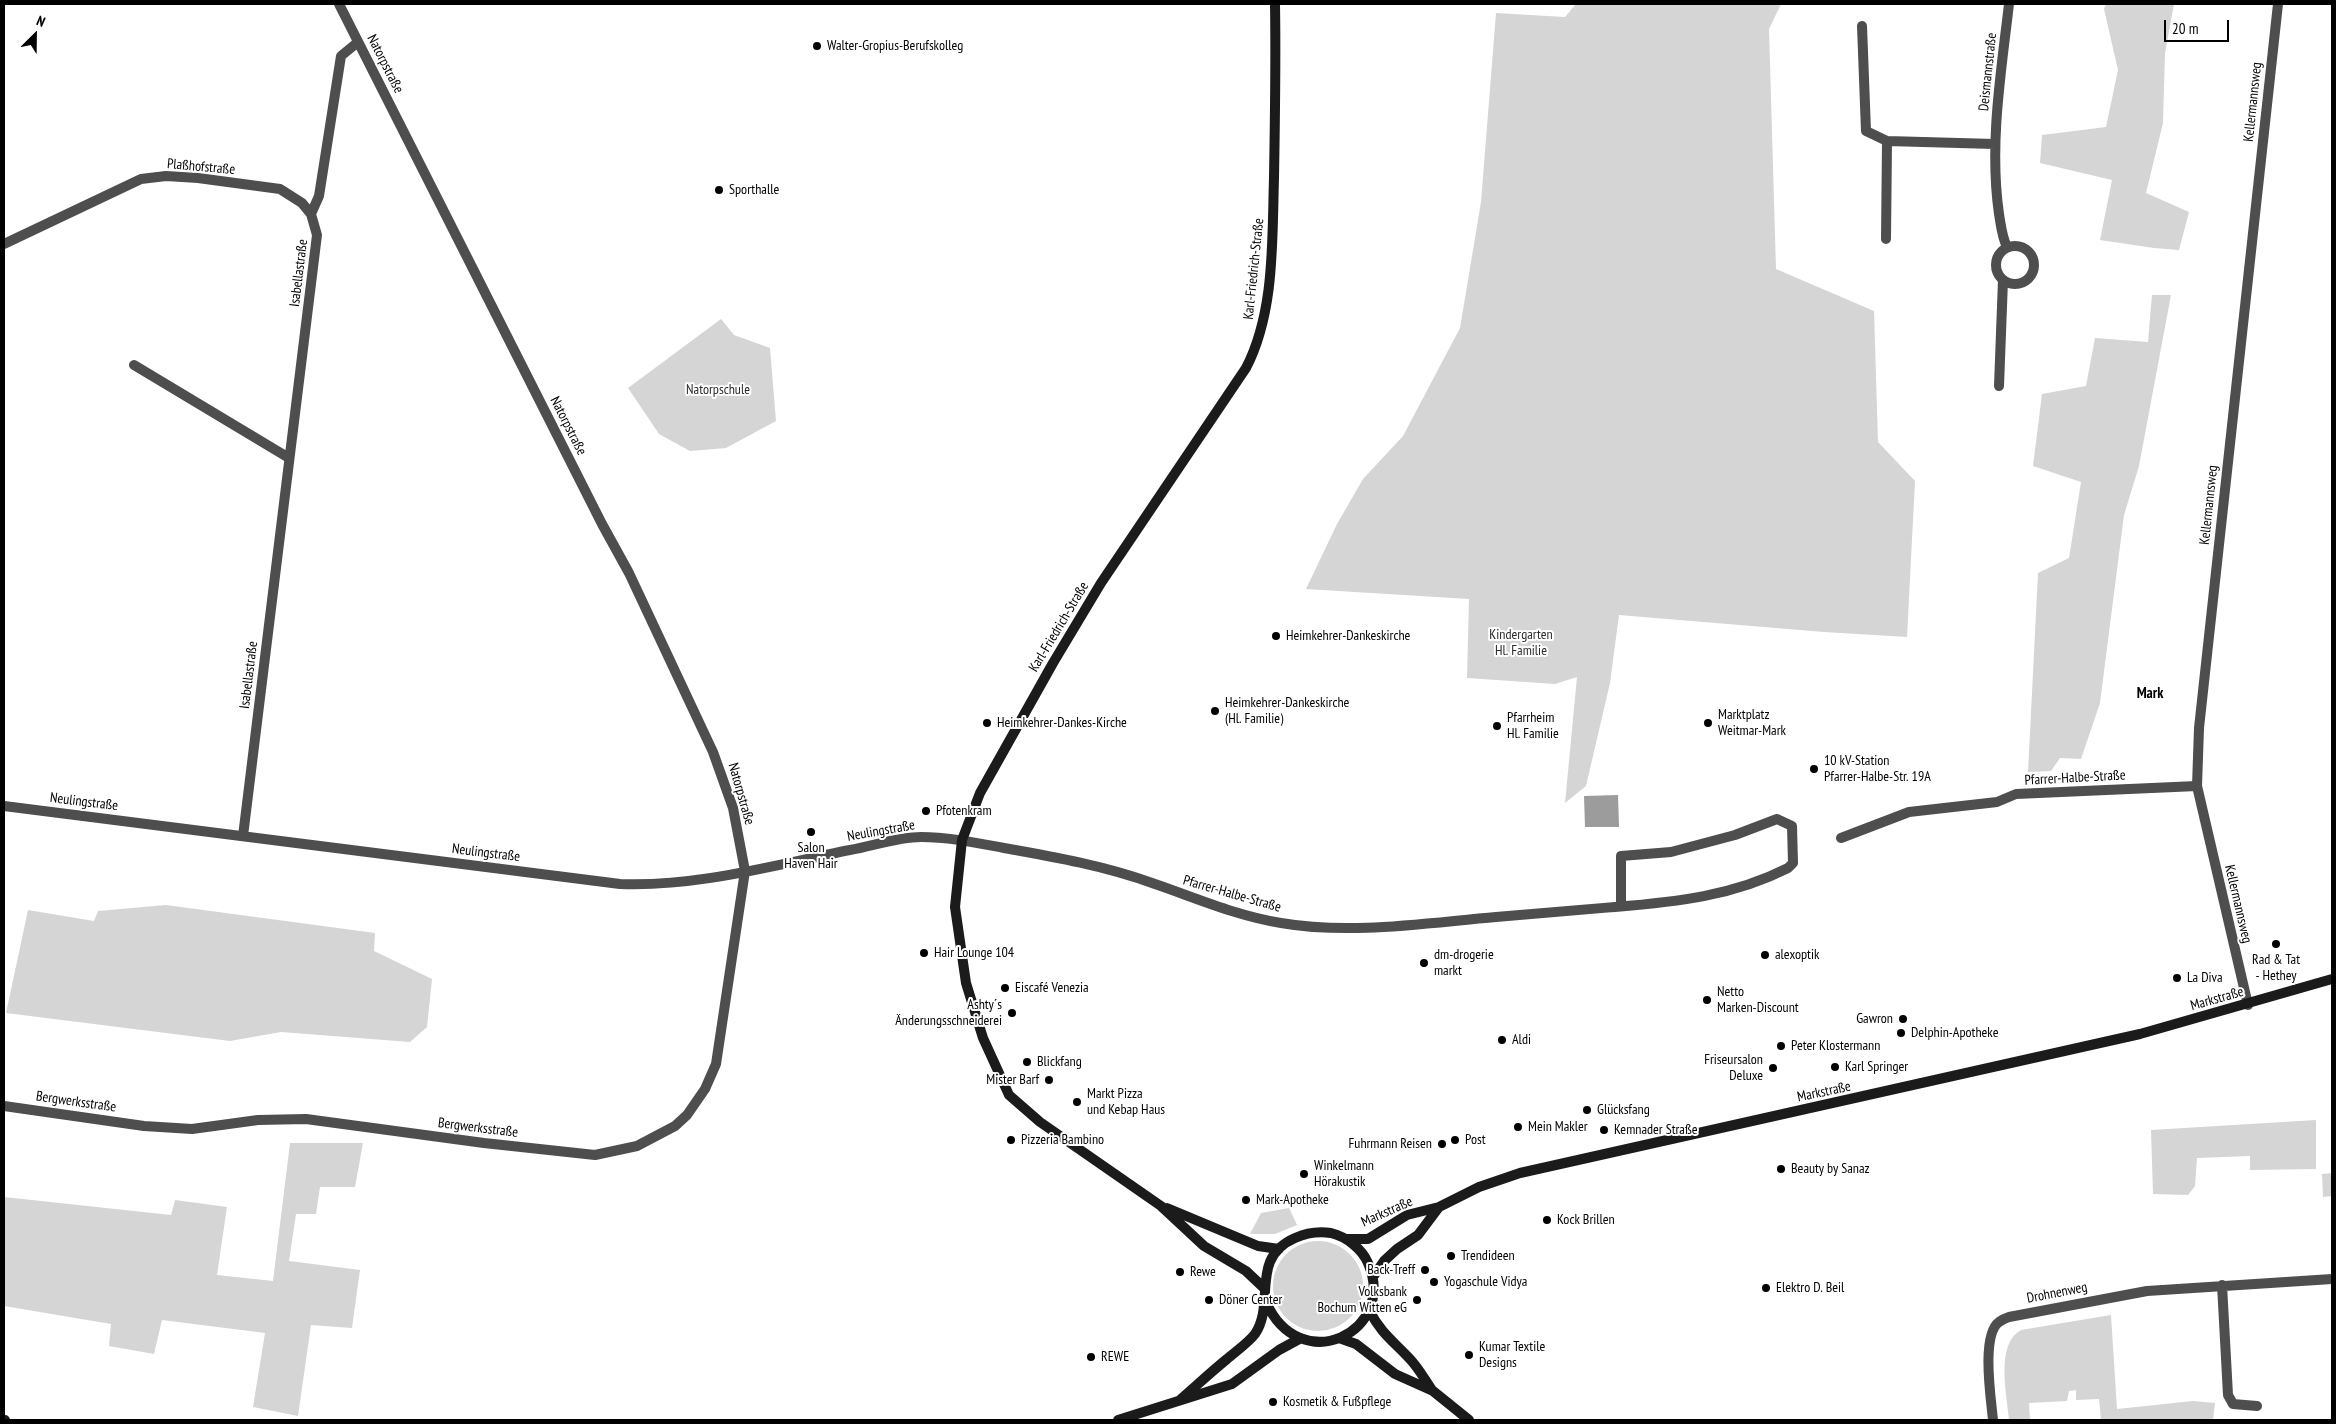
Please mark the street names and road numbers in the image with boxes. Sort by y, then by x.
street label: Natorpstraße [363,32,407,96]
street label: Deismannstraße [1976,32,2000,112]
street label: Kellermannsweg [2240,61,2266,143]
street label: Plaßhofstraße [166,156,236,178]
street label: Karl-Friedrich-Straße [1240,217,1268,321]
street label: Isabellastraße [287,238,311,308]
street label: Natorpstraße [546,394,590,458]
street label: Kellermannsweg [2196,464,2222,546]
street label: Karl-Friedrich-Straße [1026,579,1092,675]
street label: Isabellastraße [237,640,261,710]
street label: Natorpstraße [724,761,758,827]
street label: Pfarrer-Halbe-Straße [2024,767,2126,789]
street label: Neulingstraße [49,789,119,815]
street label: Neulingstraße [846,817,916,845]
street label: Neulingstraße [451,840,521,866]
street label: Kellermannsweg [2221,863,2255,945]
street label: Pfarrer-Halbe-Straße [1181,872,1283,916]
street label: Markstraße [2189,983,2245,1015]
street label: Markstraße [1796,1078,1852,1106]
street label: Bergwerksstraße [35,1088,117,1116]
street label: Bergwerksstraße [437,1115,519,1141]
street label: Markstraße [1359,1193,1415,1231]
street label: Drohnenweg [2025,1279,2089,1307]

